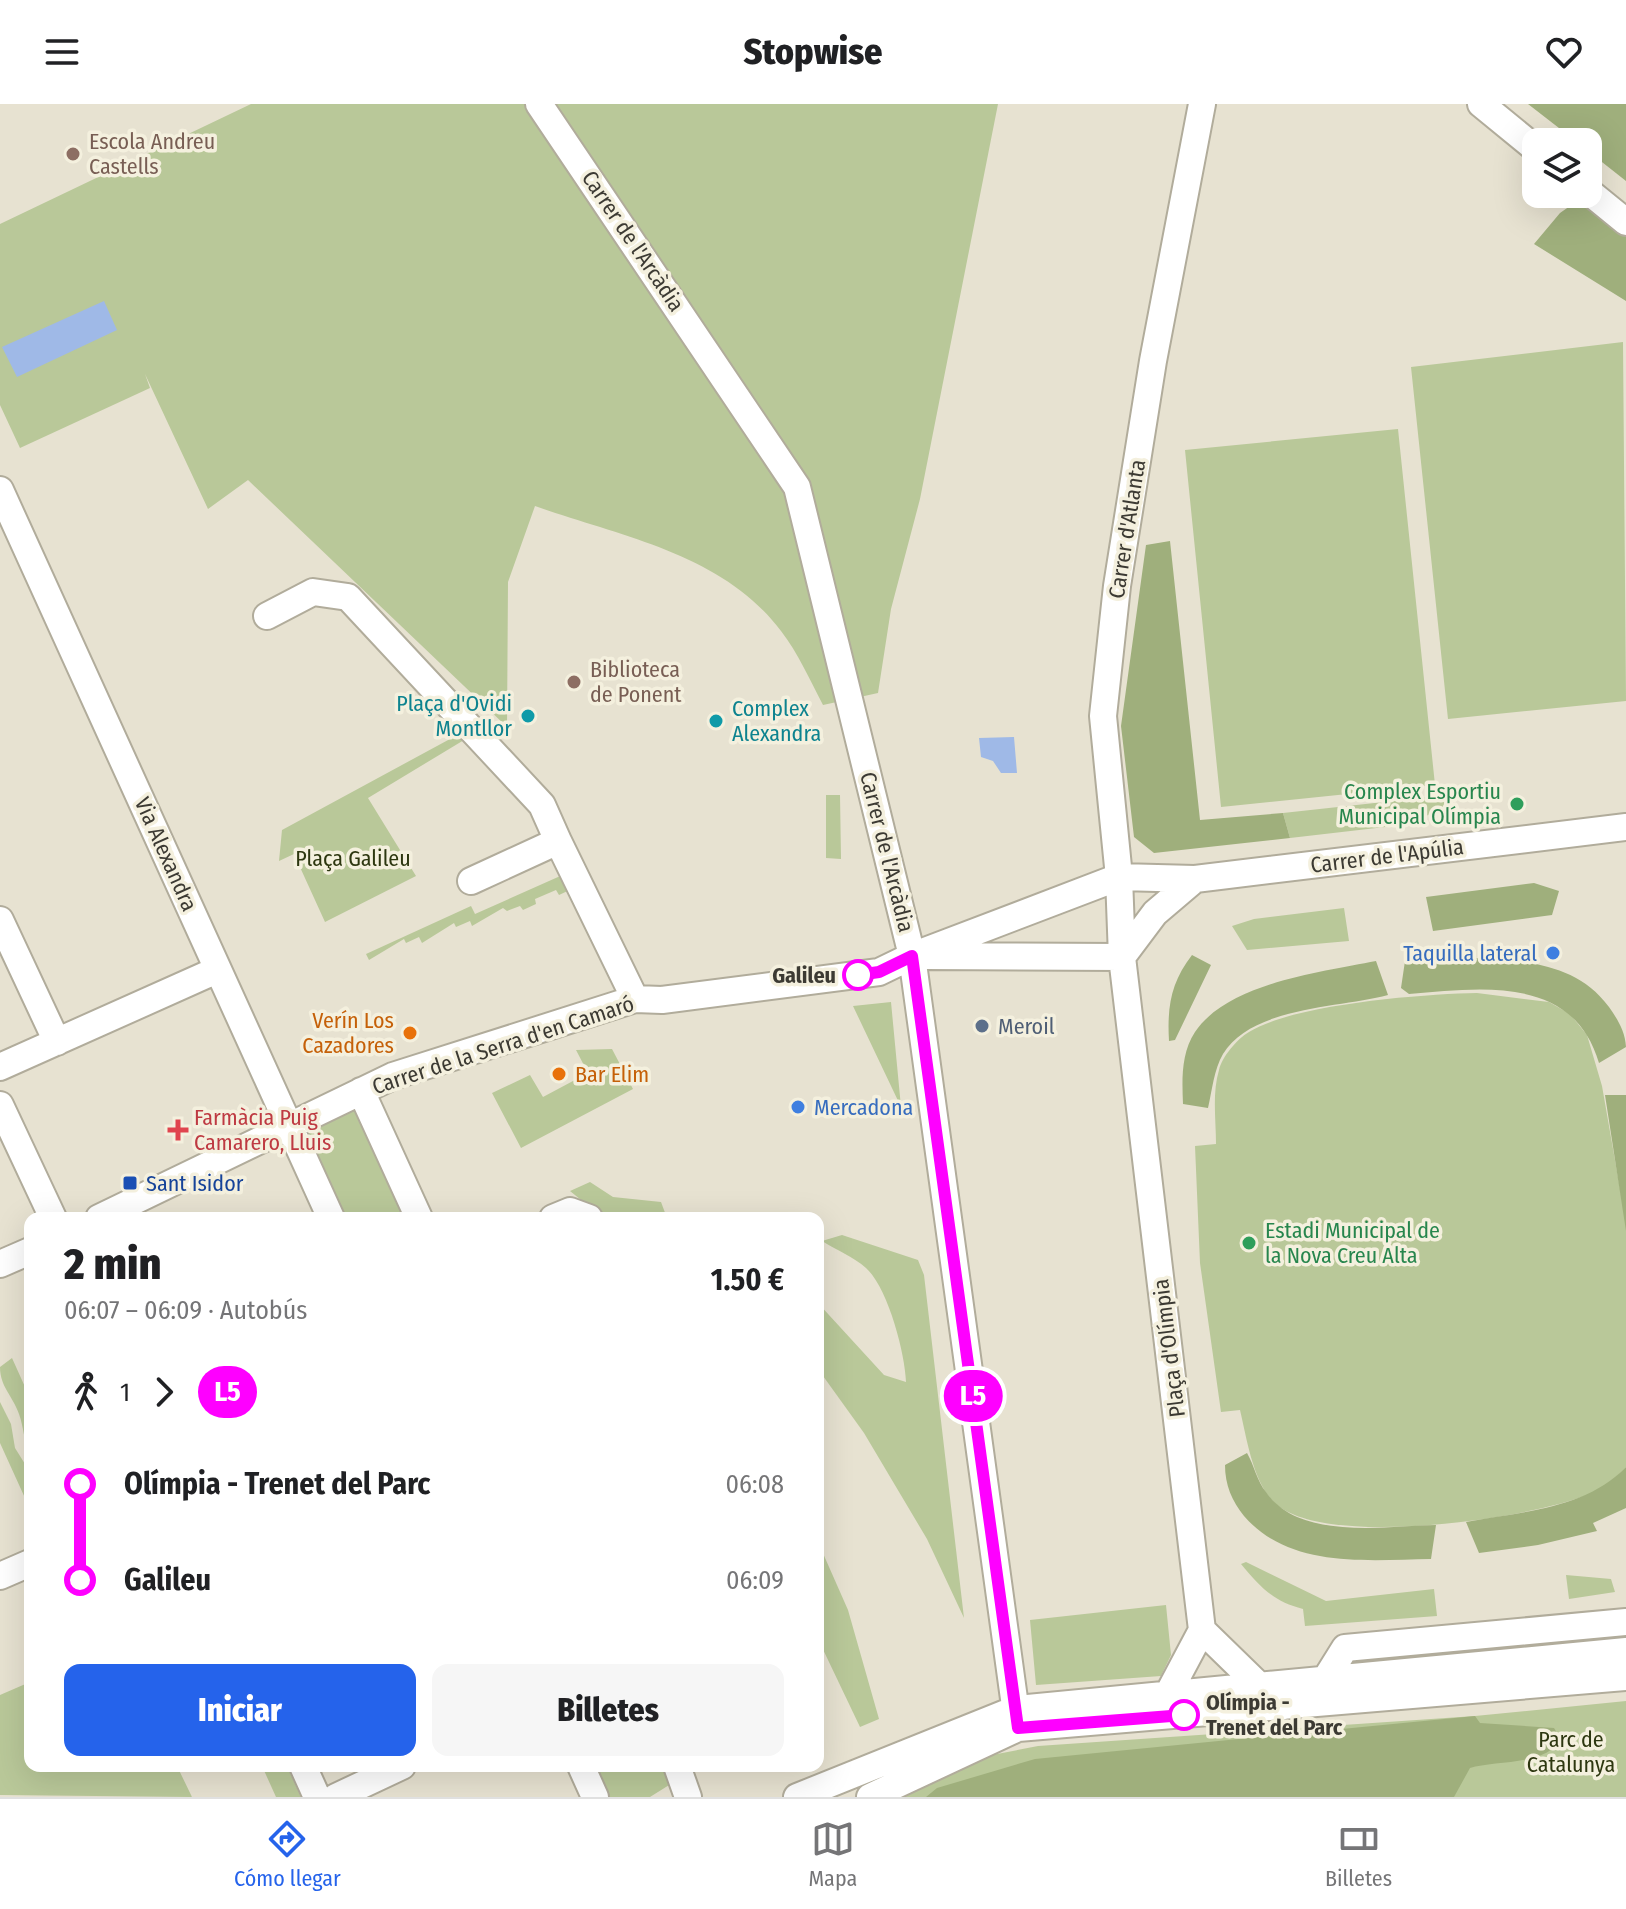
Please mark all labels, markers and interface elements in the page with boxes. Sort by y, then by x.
icon: menu [40,30,84,74]
text: Stopwise [744,30,882,74]
icon: heart [1542,30,1586,74]
place label: Escola Andreu Castells [89,128,215,180]
map controls [1522,128,1602,208]
button: layers [1522,128,1602,208]
marker: Escola Andreu Castells [64,145,82,163]
street label: Carrer de l'Arcàdia [576,165,690,317]
street label: Carrer d'Atlanta [1103,458,1151,600]
place label: Biblioteca de Ponent [590,656,682,708]
marker: Biblioteca de Ponent [565,673,583,691]
place label: Plaça d'Ovidi Montllor [396,690,512,742]
place label: Complex Alexandra [732,695,821,747]
marker: Plaça d'Ovidi Montllor [519,707,537,725]
marker: Complex Alexandra [707,712,725,730]
street label: Carrer de l'Arcàdia [854,769,920,935]
place label: Complex Esportiu Municipal Olímpia [1339,778,1501,830]
street label: Via Alexandra [129,793,203,915]
marker: Complex Esportiu Municipal Olímpia [1508,795,1526,813]
street label: Carrer de l'Apúlia [1309,833,1465,879]
park label: Plaça Galileu [295,845,411,872]
place label: Taquilla lateral [1403,940,1537,967]
marker: Taquilla lateral [1544,944,1562,962]
marker: Galileu [843,960,873,990]
place label: Galileu [772,962,836,989]
street label: Carrer de la Serra d'en Camaró [369,990,637,1100]
place label: Verín Los Cazadores [302,1007,394,1059]
place label: Meroil [998,1013,1055,1040]
marker: Meroil [973,1017,991,1035]
marker: Verín Los Cazadores [401,1024,419,1042]
place label: Bar Elim [575,1061,649,1088]
marker: Bar Elim [550,1065,568,1083]
place label: Mercadona [814,1094,913,1121]
marker: Mercadona [789,1098,807,1116]
place label: Farmàcia Puig Camarero, Lluis [194,1104,331,1156]
marker: Farmàcia Puig Camarero, Lluis [169,1121,187,1139]
place label: Sant Isidor [146,1170,244,1197]
marker: Sant Isidor [121,1174,139,1192]
place label: Estadi Municipal de la Nova Creu Alta [1265,1217,1440,1269]
marker: Estadi Municipal de la Nova Creu Alta [1240,1234,1258,1252]
text: 2 min [64,1238,161,1291]
text: 1.50 € [711,1262,784,1298]
street label: Plaça d'Olímpia [1147,1277,1191,1419]
text: 06:07 – 06:09 · Autobús [64,1295,307,1326]
icon: walk [64,1370,108,1414]
icon: forward [142,1370,186,1414]
line badge: L5 [937,1370,1009,1422]
text: L5 [214,1375,241,1408]
text: 1 [120,1377,130,1408]
text: L5 [960,1379,986,1412]
text: Olímpia - Trenet del Parc [124,1466,430,1502]
text: 06:08 [725,1469,784,1500]
text: Galileu [124,1562,211,1598]
text: 06:09 [726,1565,784,1596]
button: Iniciar [64,1664,416,1756]
button: Billetes [432,1664,784,1756]
place label: Olímpia - Trenet del Parc [1206,1689,1343,1741]
marker: Olímpia - Trenet del Parc [1169,1700,1199,1730]
park label: Parc de Catalunya [1527,1726,1615,1778]
tab: Cómo llegar [234,1817,341,1892]
tab: Mapa [808,1817,857,1892]
tab: Billetes [1325,1817,1392,1892]

